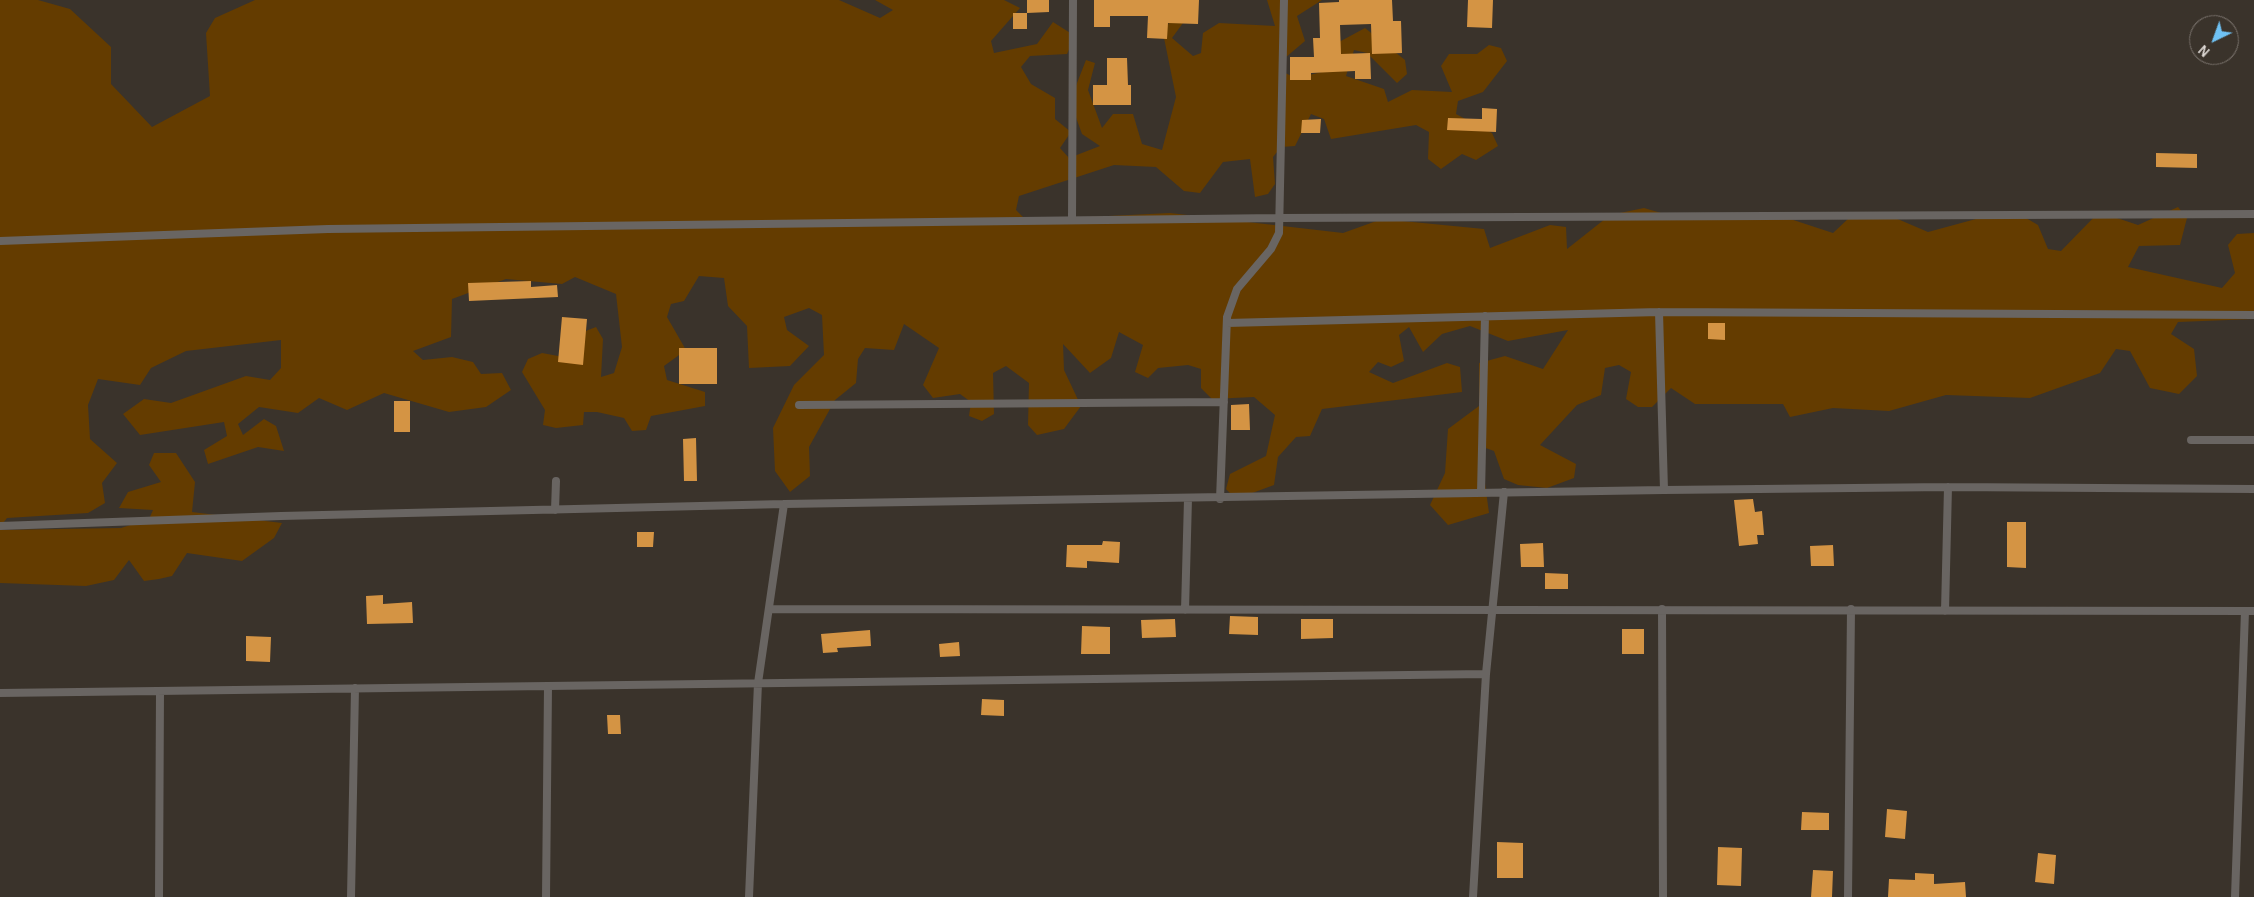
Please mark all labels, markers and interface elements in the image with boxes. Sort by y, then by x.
north arrow [2189,15,2239,65]
text: N [2196,42,2213,59]

